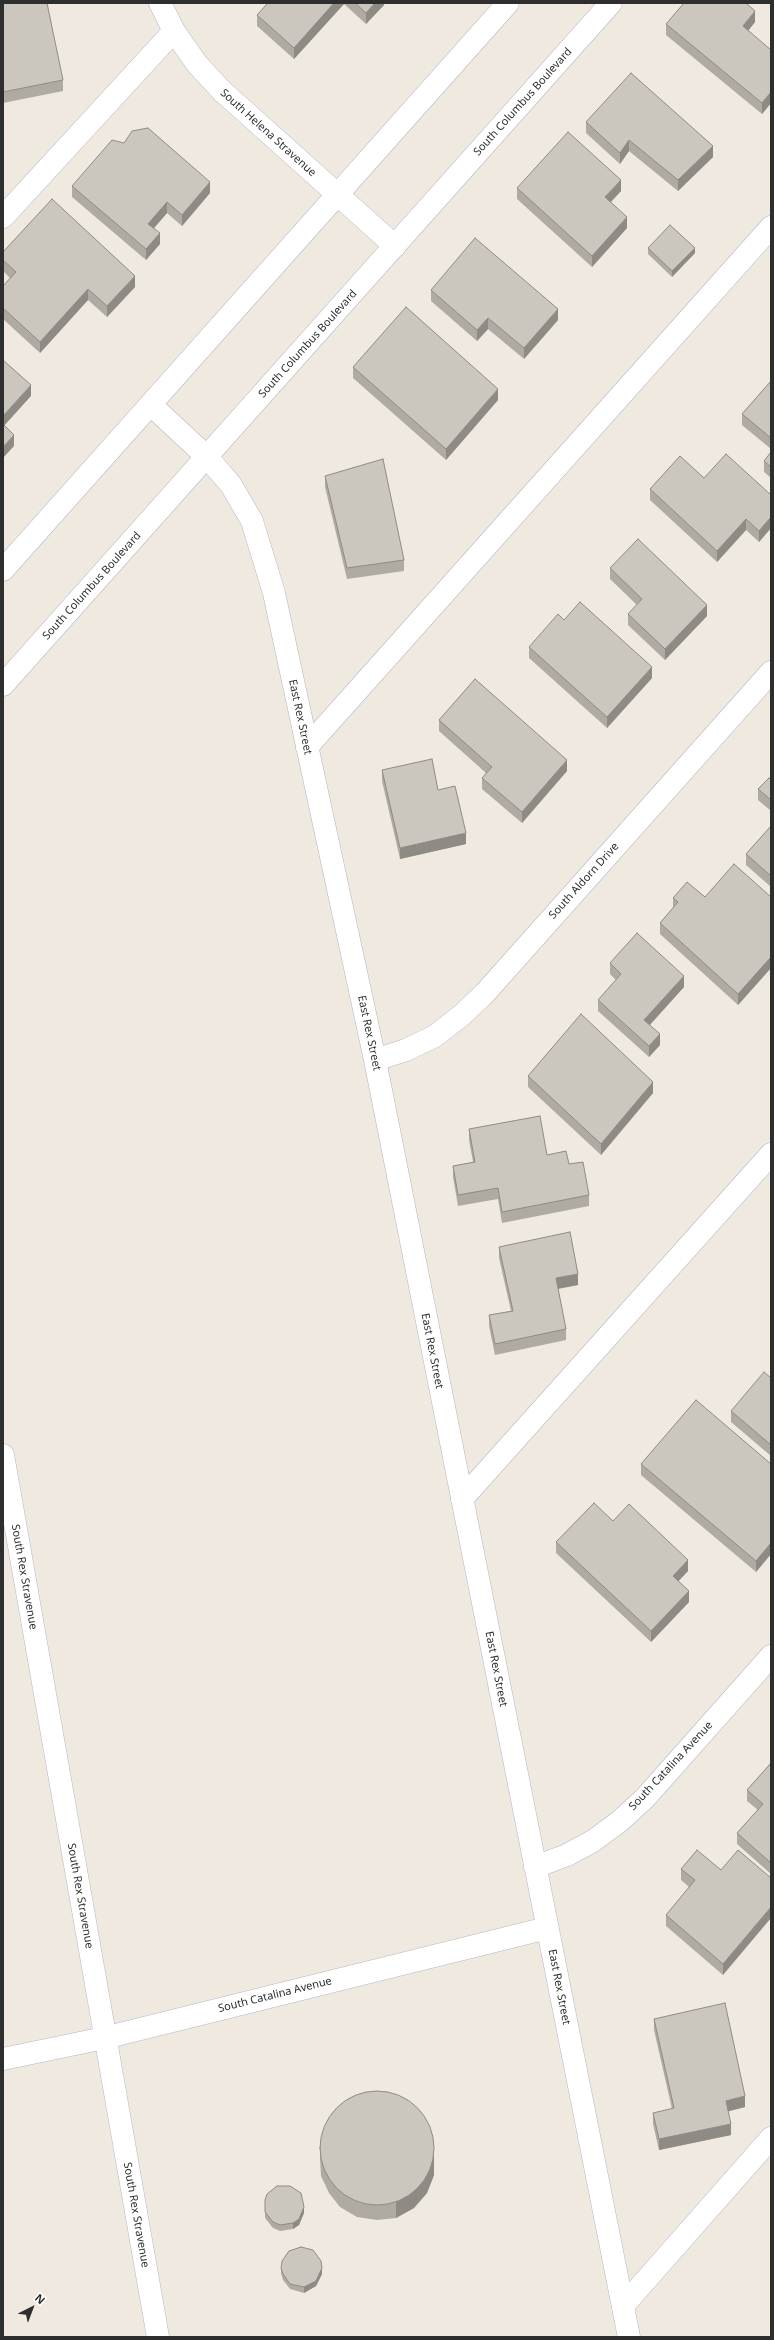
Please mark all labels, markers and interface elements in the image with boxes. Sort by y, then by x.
street label: South Columbus Boulevard [471,45,575,159]
street label: South Helena Stravenue [217,86,319,180]
street label: South Columbus Boulevard [256,287,360,401]
street label: South Columbus Boulevard [40,529,144,643]
street label: East Rex Street [286,678,314,756]
street label: South Aldorn Drive [546,840,622,922]
street label: East Rex Street [355,994,383,1072]
street label: East Rex Street [418,1312,446,1390]
street label: South Rex Stravenue [8,1523,40,1631]
street label: East Rex Street [482,1630,510,1708]
street label: South Catalina Avenue [626,1719,716,1813]
street label: South Rex Stravenue [64,1842,96,1950]
street label: East Rex Street [545,1948,573,2026]
street label: South Catalina Avenue [217,1975,333,2015]
street label: South Rex Stravenue [120,2161,152,2269]
north arrow [12,2288,52,2328]
text: N [32,2290,49,2307]

